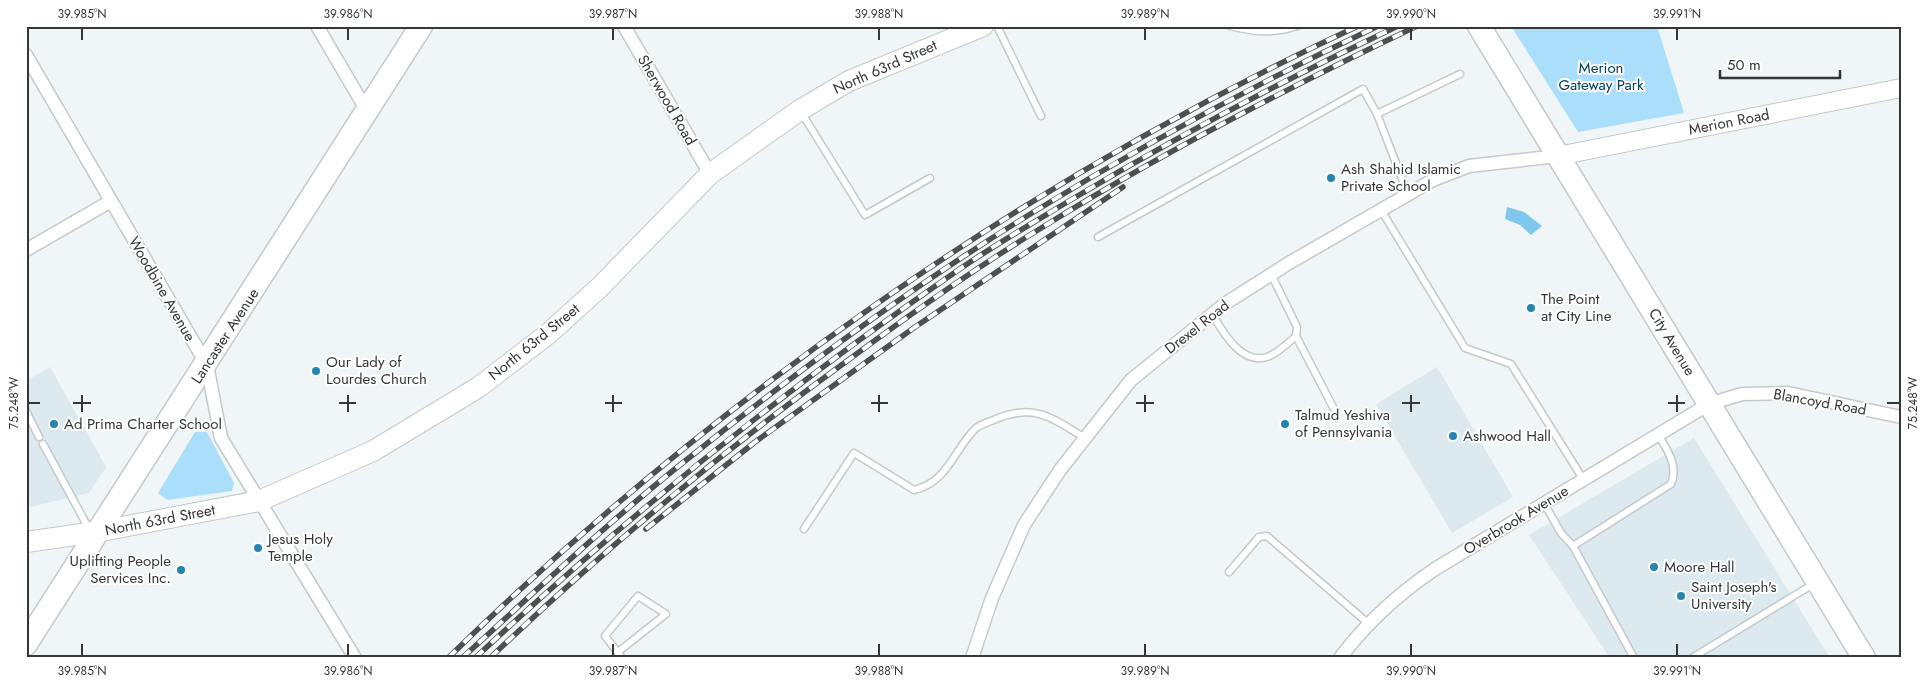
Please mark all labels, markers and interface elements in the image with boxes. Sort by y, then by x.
text: 39.985°N [57,5,107,23]
text: 39.986°N [323,5,373,23]
text: 39.987°N [589,5,637,23]
text: 39.988°N [855,5,903,23]
text: 39.989°N [1120,5,1170,23]
text: 39.990°N [1386,5,1436,23]
text: 39.991°N [1653,5,1701,23]
street label: North 63rd Street [829,34,941,100]
scale bar [1720,48,1840,80]
street label: Sherwood Road [632,51,702,149]
text: 50 m [1727,54,1761,76]
park label: Merion Gateway Park [1558,57,1644,96]
street label: Merion Road [1687,103,1771,141]
place label: Ash Shahid Islamic Private School [1341,158,1461,197]
marker: Ash Shahid Islamic Private School [1325,172,1337,184]
street label: Woodbine Avenue [123,232,201,346]
street label: Lancaster Avenue [186,284,264,388]
place label: The Point at City Line [1541,288,1612,327]
street label: Drexel Road [1160,295,1234,359]
street label: North 63rd Street [484,298,585,386]
marker: The Point at City Line [1525,302,1537,314]
street label: City Avenue [1643,304,1701,380]
place label: Our Lady of Lourdes Church [326,351,427,390]
marker: Our Lady of Lourdes Church [310,365,322,377]
text: 75.248°W [5,377,23,429]
text: 75.248°W [1904,377,1922,429]
street label: Blancoyd Road [1772,383,1868,421]
place label: Talmud Yeshiva of Pennsylvania [1295,404,1392,443]
place label: Ad Prima Charter School [64,413,222,435]
marker: Ad Prima Charter School [48,418,60,430]
marker: Talmud Yeshiva of Pennsylvania [1279,418,1291,430]
place label: Ashwood Hall [1463,425,1551,447]
marker: Ashwood Hall [1447,430,1459,442]
street label: Overbrook Avenue [1459,480,1573,560]
street label: North 63rd Street [103,498,217,541]
place label: Jesus Holy Temple [266,528,333,567]
marker: Jesus Holy Temple [252,542,264,554]
place label: Uplifting People Services Inc. [70,550,171,589]
place label: Moore Hall [1664,556,1735,578]
marker: Moore Hall [1648,561,1660,573]
marker: Uplifting People Services Inc. [175,564,187,576]
place label: Saint Joseph's University [1691,576,1777,615]
marker: Saint Joseph's University [1675,590,1687,602]
text: 39.985°N [57,662,107,680]
text: 39.986°N [323,662,373,680]
text: 39.987°N [589,662,637,680]
text: 39.988°N [855,662,903,680]
text: 39.989°N [1120,662,1170,680]
text: 39.990°N [1386,662,1436,680]
text: 39.991°N [1653,662,1701,680]

